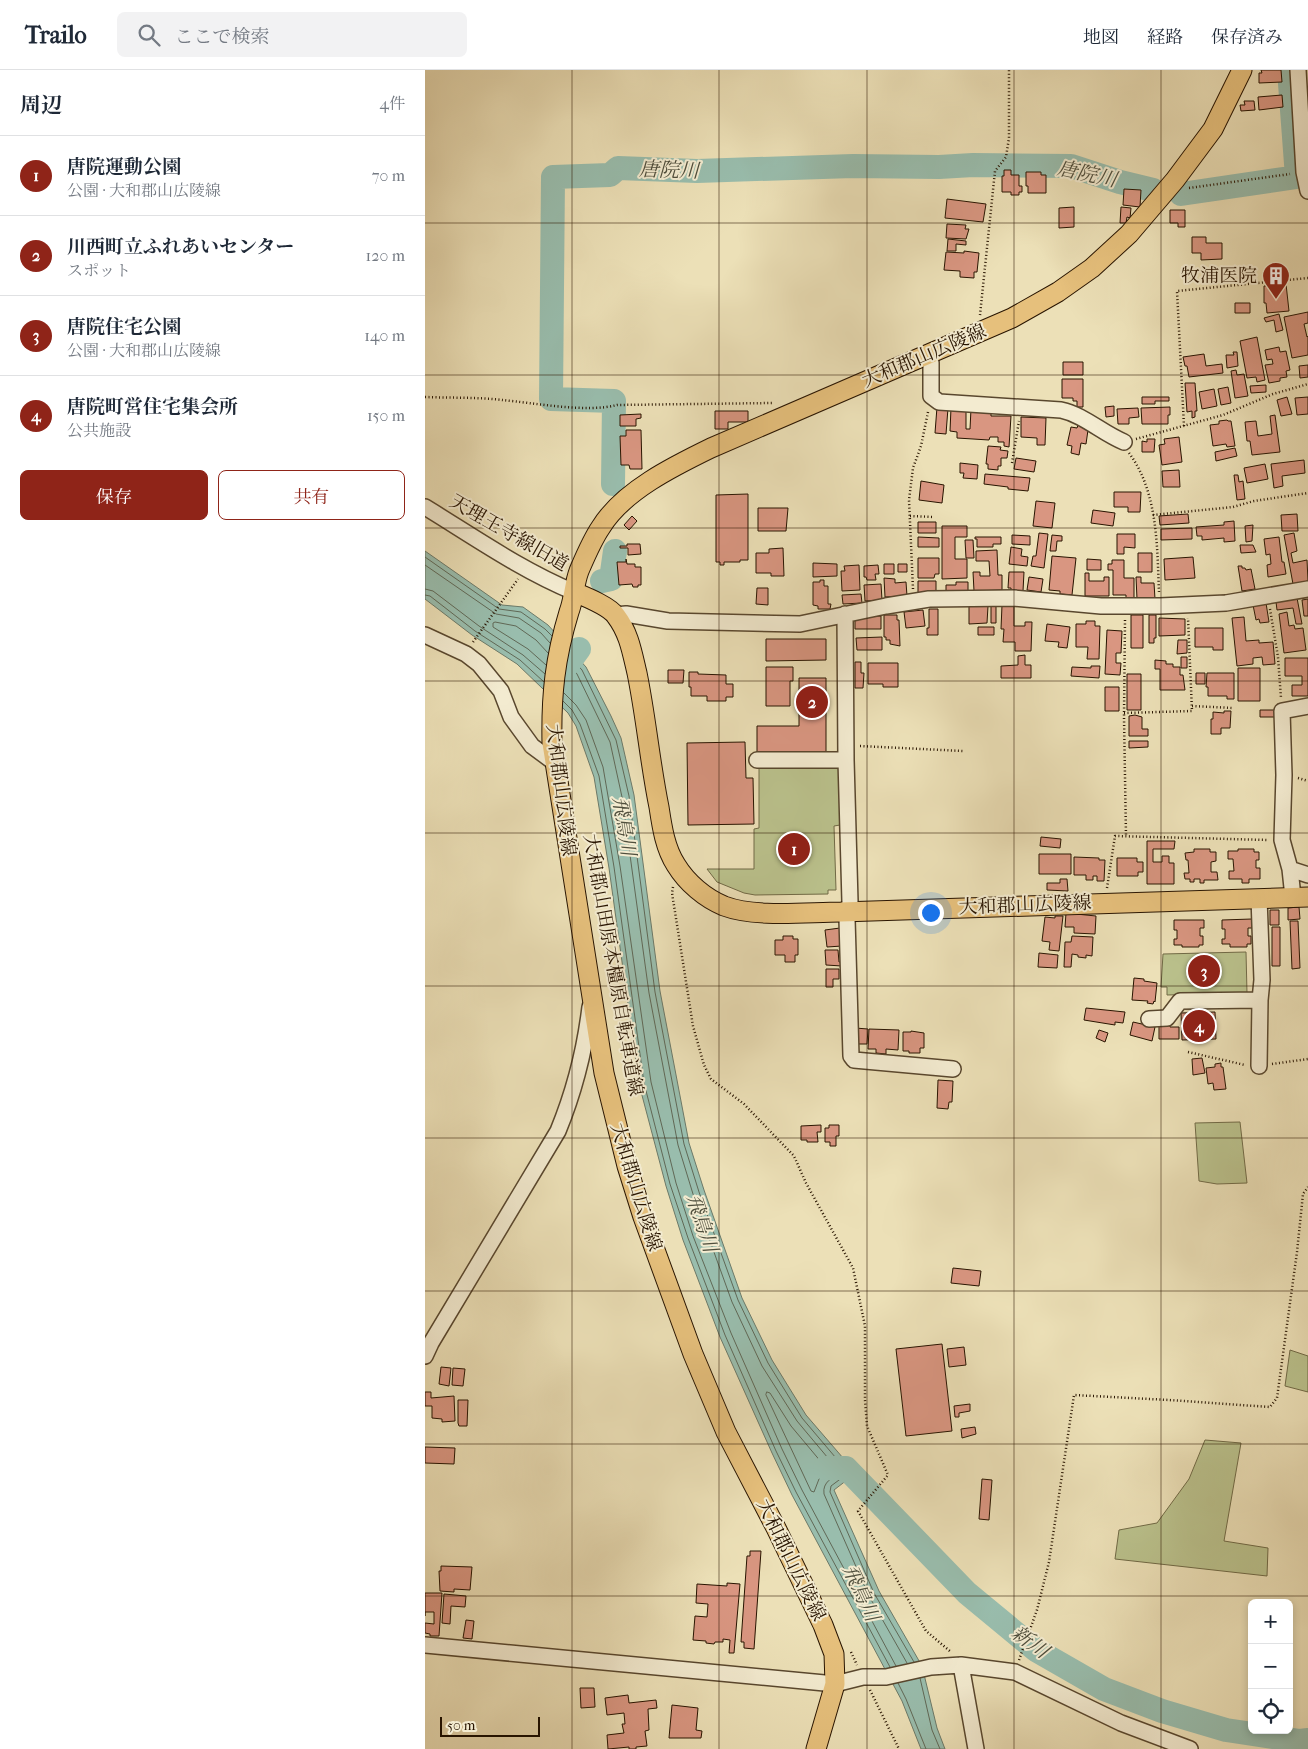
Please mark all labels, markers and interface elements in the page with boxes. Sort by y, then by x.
search box [117,12,467,57]
text: Trailo [25,21,87,49]
icon: search [135,21,163,49]
text: ここで検索 [175,26,270,48]
text: 地図 [1083,27,1119,48]
text: 経路 [1147,27,1183,48]
text: 保存済み [1211,27,1283,48]
text: 周辺 [20,93,62,117]
text: 4件 [380,94,405,113]
text: 唐院運動公園 [67,156,181,178]
water label: 唐院川 [639,157,701,183]
water label: 唐院川 [1055,157,1121,192]
text: 1 [33,166,39,185]
text: 70 m [372,166,405,185]
text: 公園 · 大和郡山広陵線 [67,181,221,200]
text: 川西町立ふれあいセンター [67,236,294,258]
text: 2 [32,246,40,265]
text: 120 m [366,246,405,265]
text: スポット [67,261,131,280]
building icon: 牧浦医院 [1261,261,1291,300]
place label: 牧浦医院 [1181,265,1257,287]
text: 唐院住宅公園 [67,316,181,338]
street label: 大和郡山広陵線 [858,320,990,392]
text: 3 [33,326,39,345]
text: 140 m [364,326,405,345]
text: 公園 · 大和郡山広陵線 [67,341,221,360]
text: 唐院町営住宅集会所 [67,396,238,418]
text: 4 [31,406,41,425]
text: 150 m [367,406,405,425]
text: 公共施設 [67,421,131,440]
button: 保存 [20,470,208,520]
button: 共有 [218,470,405,520]
street label: 天理王寺線旧道 [446,490,572,576]
pin: 2 [796,683,828,721]
street label: 大和郡山広陵線 [542,723,580,857]
water label: 飛鳥川 [608,795,640,859]
pin: 1 [778,830,810,868]
street label: 大和郡山田原本橿原自転車道線 [579,832,647,1098]
street label: 大和郡山広陵線 [958,892,1092,918]
your location [918,900,944,926]
pin: 3 [1188,952,1220,990]
pin: 4 [1183,1007,1215,1045]
street label: 大和郡山広陵線 [606,1120,666,1254]
water label: 飛鳥川 [682,1191,723,1257]
street label: 大和郡山広陵線 [752,1495,830,1625]
water label: 飛鳥川 [838,1561,885,1627]
map controls [1248,1599,1293,1734]
button: + [1248,1599,1293,1644]
water label: 新川 [1007,1621,1055,1664]
button: − [1248,1644,1293,1689]
button: locate [1248,1689,1293,1734]
scale bar [440,1714,540,1737]
text: 50 m [447,1717,475,1734]

